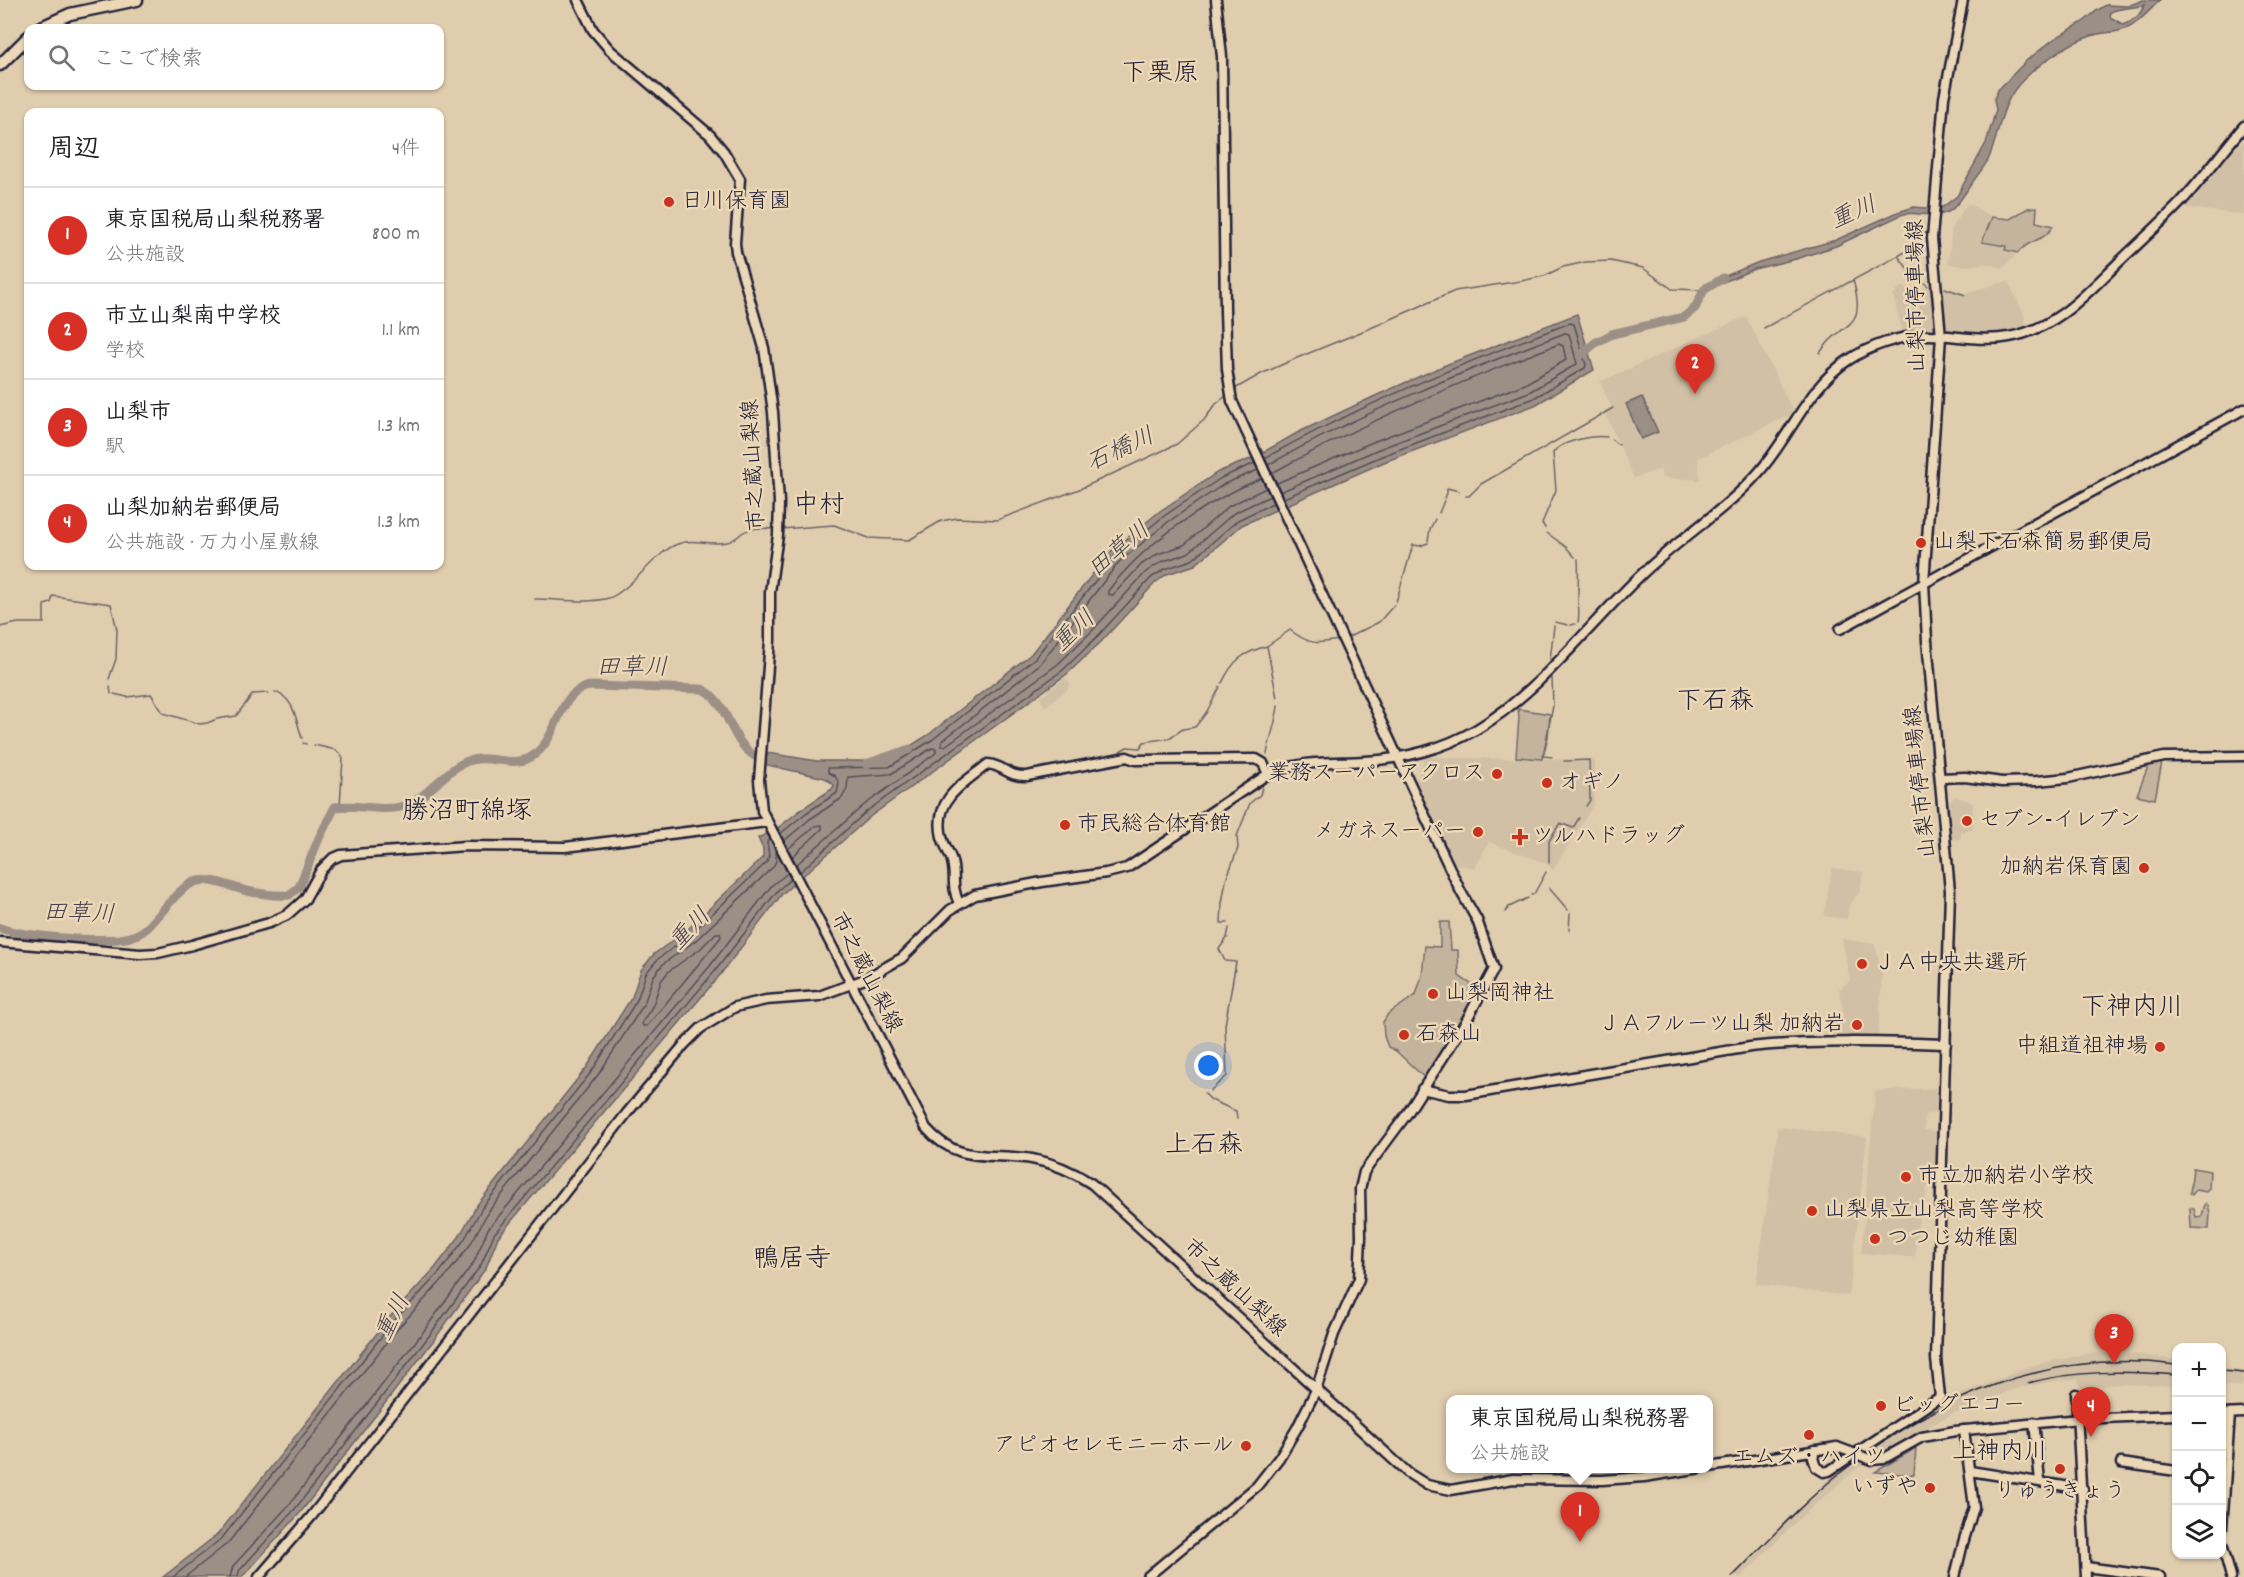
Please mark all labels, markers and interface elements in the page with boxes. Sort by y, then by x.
search box [24,24,444,90]
icon: search [45,41,78,74]
text: ここで検索 [93,45,203,76]
district label: 下栗原 [1121,56,1199,93]
text: 周辺 [48,132,100,169]
text: 4件 [392,136,420,164]
place label: 日川保育園 [681,187,791,218]
water label: 重川 [1825,189,1883,239]
marker: 日川保育園 [662,195,676,209]
text: 東京国税局山梨税務署 [105,206,325,237]
street label: 山梨市停車場線 [1901,219,1935,373]
text: 1 [65,221,70,249]
text: 800 m [372,221,420,249]
text: 公共施設 [105,242,185,270]
text: 市立山梨南中学校 [105,302,281,333]
text: 2 [63,317,72,345]
text: 1.1 km [381,317,420,345]
text: 学校 [105,338,145,366]
pin: 2 [1676,344,1714,394]
text: 山梨市 [105,398,171,429]
street label: 市之蔵山梨線 [736,398,774,532]
text: 3 [63,413,72,441]
text: 1.3 km [377,413,420,441]
water label: 石橋川 [1081,420,1161,482]
text: 駅 [105,434,125,462]
district label: 中村 [793,488,845,525]
text: 山梨加納岩郵便局 [105,494,281,525]
text: 4 [63,509,72,537]
text: 1.3 km [377,509,420,537]
water label: 田草川 [1081,515,1159,587]
place label: 山梨下石森簡易郵便局 [1933,528,2153,559]
text: 公共施設 · 万力小屋敷線 [105,530,319,558]
marker: 山梨下石森簡易郵便局 [1914,536,1928,550]
water label: 重川 [1046,603,1104,661]
water label: 田草川 [596,652,668,686]
district label: 下石森 [1676,684,1754,721]
street label: 山梨市停車場線 [1899,704,1945,860]
place label: 業務スーパーアクロス [1268,759,1485,790]
marker: 業務スーパーアクロス [1490,767,1504,781]
place label: オギノ [1559,768,1625,799]
marker: オギノ [1540,776,1554,790]
district label: 勝沼町綿塚 [402,794,532,831]
place label: セブン-イレブン [1979,806,2141,837]
place label: 市民総合体育館 [1077,810,1231,841]
marker: セブン-イレブン [1960,814,1974,828]
place label: メガネスーパー [1313,817,1466,848]
marker: 市民総合体育館 [1058,818,1072,832]
place label: ツルハドラッグ [1532,822,1685,853]
marker: メガネスーパー [1471,825,1485,839]
marker: ツルハドラッグ [1513,830,1527,844]
place label: 加納岩保育園 [2000,853,2132,884]
marker: 加納岩保育園 [2137,861,2151,875]
water label: 田草川 [42,897,116,933]
water label: 重川 [662,901,720,959]
street label: 市之蔵山梨線 [821,907,909,1039]
place label: ＪＡ中央共選所 [1874,949,2028,980]
marker: ＪＡ中央共選所 [1855,957,1869,971]
place label: 山梨岡神社 [1445,979,1555,1010]
marker: 山梨岡神社 [1426,987,1440,1001]
district label: 下神内川 [2080,990,2184,1027]
place label: ＪＡフルーツ山梨 加納岩 [1598,1010,1845,1041]
marker: ＪＡフルーツ山梨 加納岩 [1850,1018,1864,1032]
place label: 石森山 [1416,1020,1482,1051]
marker: 石森山 [1397,1028,1411,1042]
place label: 中組道祖神場 [2016,1032,2148,1063]
marker: 中組道祖神場 [2153,1040,2167,1054]
your location [1194,1051,1223,1080]
district label: 上石森 [1165,1128,1243,1165]
place label: 市立加納岩小学校 [1918,1162,2094,1193]
marker: 市立加納岩小学校 [1899,1170,1913,1184]
place label: 山梨県立山梨高等学校 [1824,1196,2044,1227]
marker: 山梨県立山梨高等学校 [1805,1204,1819,1218]
place label: つつじ幼稚園 [1887,1224,2019,1255]
marker: つつじ幼稚園 [1868,1232,1882,1246]
street label: 市之蔵山梨線 [1175,1233,1293,1345]
district label: 鴨居寺 [753,1242,831,1279]
water label: 重川 [368,1289,420,1347]
pin: 3 [2094,1314,2134,1364]
map controls [2172,1343,2226,1559]
button: + [2172,1343,2226,1397]
pin: 4 [2072,1388,2110,1437]
place label: ビッグエコー [1893,1391,2025,1422]
popup [1446,1395,1713,1473]
button: − [2172,1397,2226,1451]
marker: ビッグエコー [1874,1399,1888,1413]
text: 東京国税局山梨税務署 [1469,1405,1690,1436]
marker: エムズ・ハイツ [1802,1428,1816,1442]
place label: アピオセレモニーホール [994,1431,1234,1462]
district label: 上神内川 [1952,1436,2048,1470]
marker: アピオセレモニーホール [1239,1439,1253,1453]
text: 公共施設 [1469,1441,1549,1469]
place label: エムズ・ハイツ [1732,1443,1886,1474]
button: locate [2172,1451,2226,1505]
marker: りゅうきょう [2053,1462,2067,1476]
place label: いずや [1852,1473,1918,1504]
place label: りゅうきょう [1994,1477,2126,1508]
marker: いずや [1923,1481,1937,1495]
pin: 1 [1560,1492,1600,1542]
button: layers [2172,1505,2226,1559]

